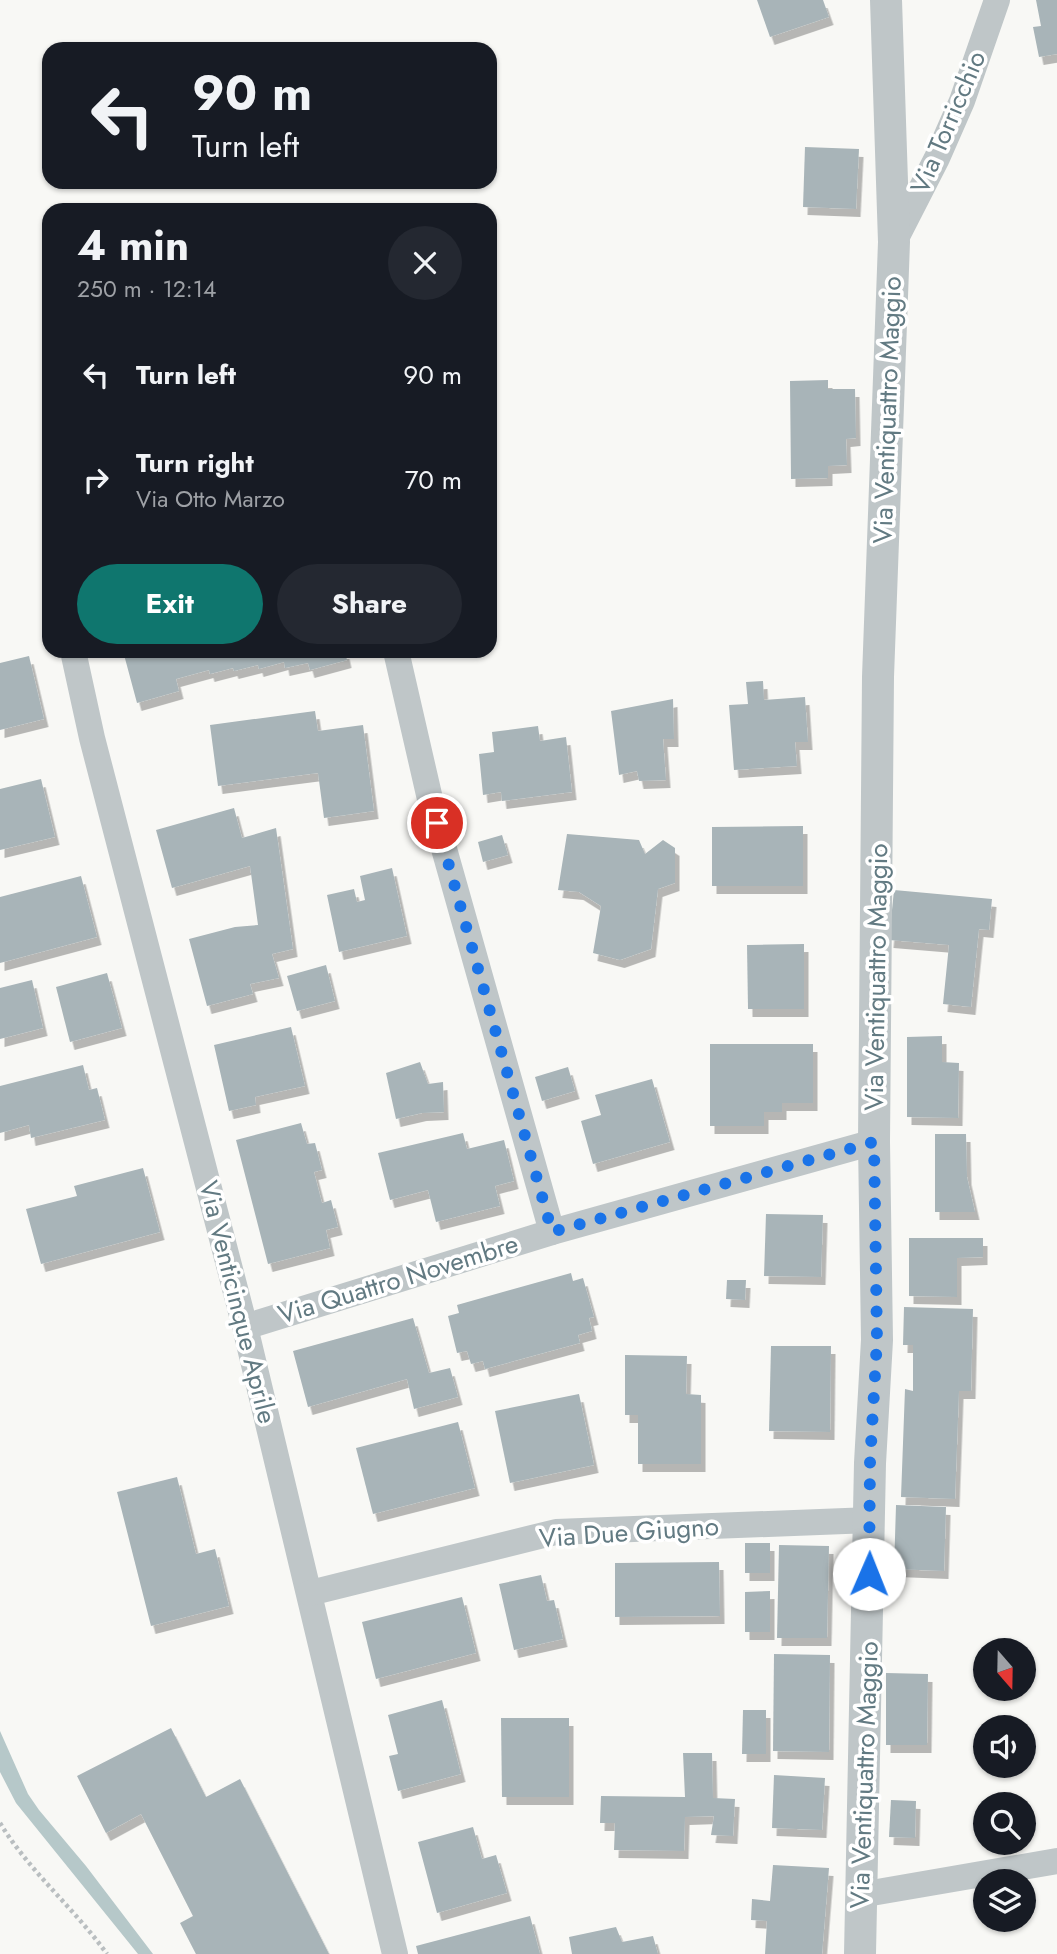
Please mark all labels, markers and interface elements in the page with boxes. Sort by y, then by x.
street label: Via Torricchio [901,45,995,199]
text: 90 m [192,58,312,128]
icon: left [77,70,168,161]
text: Turn left [192,123,299,169]
text: 4 min [77,215,189,276]
button: close [388,226,462,300]
text: 250 m · 12:14 [77,272,217,306]
street label: Via Ventiquattro Maggio [863,276,911,544]
icon: left [77,356,115,394]
text: Turn left [136,356,236,394]
text: 90 m [403,356,462,394]
text: Turn right [136,444,254,482]
icon: right [77,461,115,499]
text: 70 m [405,461,462,499]
text: Via Otto Marzo [136,482,285,516]
button: Exit [77,564,263,644]
button: Share [277,564,462,644]
pin [407,793,467,853]
icon: arrive [418,804,456,842]
street label: Via Ventiquattro Maggio [855,843,897,1111]
street label: Via Venticinque Aprile [189,1177,287,1427]
street label: Via Quattro Novembre [273,1224,523,1334]
street label: Via Due Giugno [538,1507,720,1557]
position arrow [832,1537,906,1611]
north arrow [973,1638,1036,1701]
map controls [973,1638,1036,1932]
street label: Via Ventiquattro Maggio [840,1641,888,1909]
button: sound [973,1715,1036,1778]
button: search [973,1792,1036,1855]
button: layers [973,1869,1036,1932]

